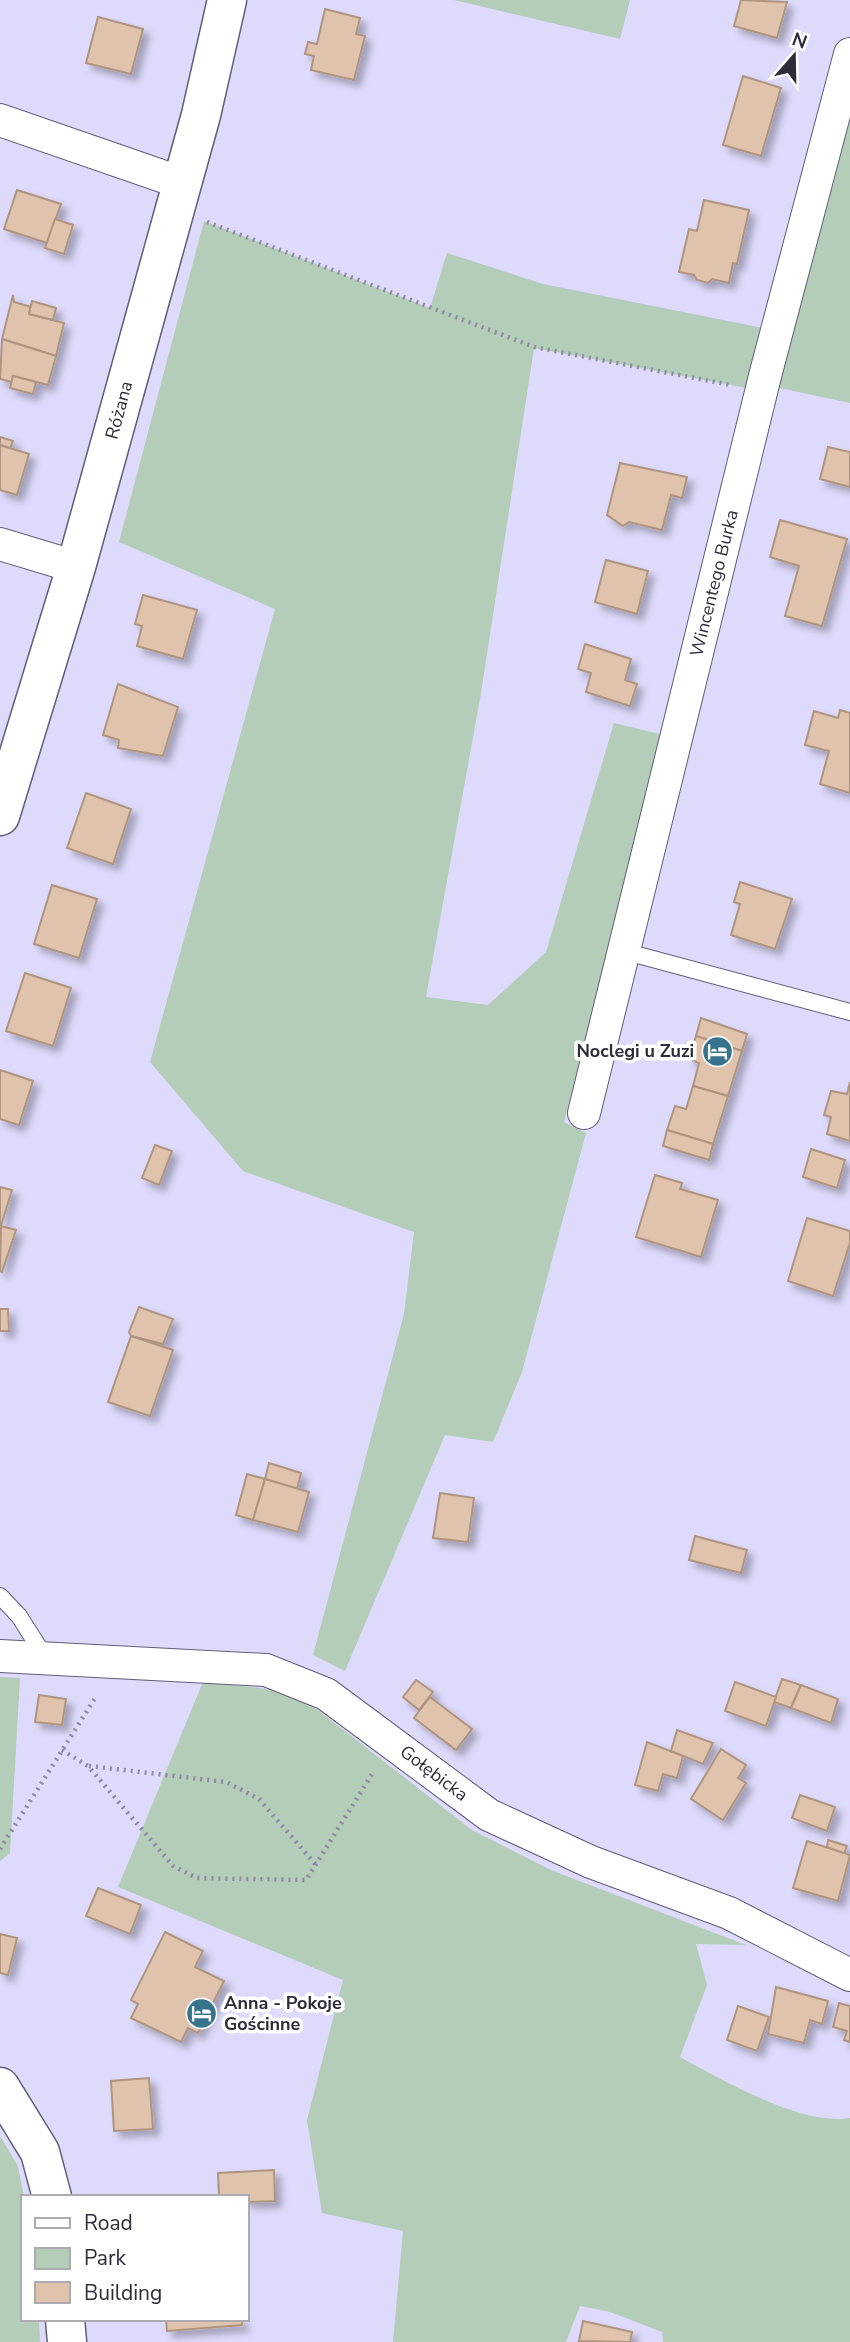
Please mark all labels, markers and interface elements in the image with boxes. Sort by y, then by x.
north arrow [759,21,829,91]
text: N [788,26,811,56]
street label: Różana [100,378,138,442]
street label: Wincentego Burka [684,507,744,659]
hotel icon: Noclegi u Zuzi [700,1034,734,1068]
place label: Noclegi u Zuzi [576,1039,694,1063]
street label: Gołębicka [395,1740,473,1806]
place label: Anna - Pokoje Gościnne [224,1991,342,2036]
hotel icon: Anna - Pokoje Gościnne [184,1996,218,2030]
legend [21,2195,248,2321]
text: Road [84,2209,133,2237]
text: Park [84,2244,126,2272]
text: Building [84,2279,162,2307]

